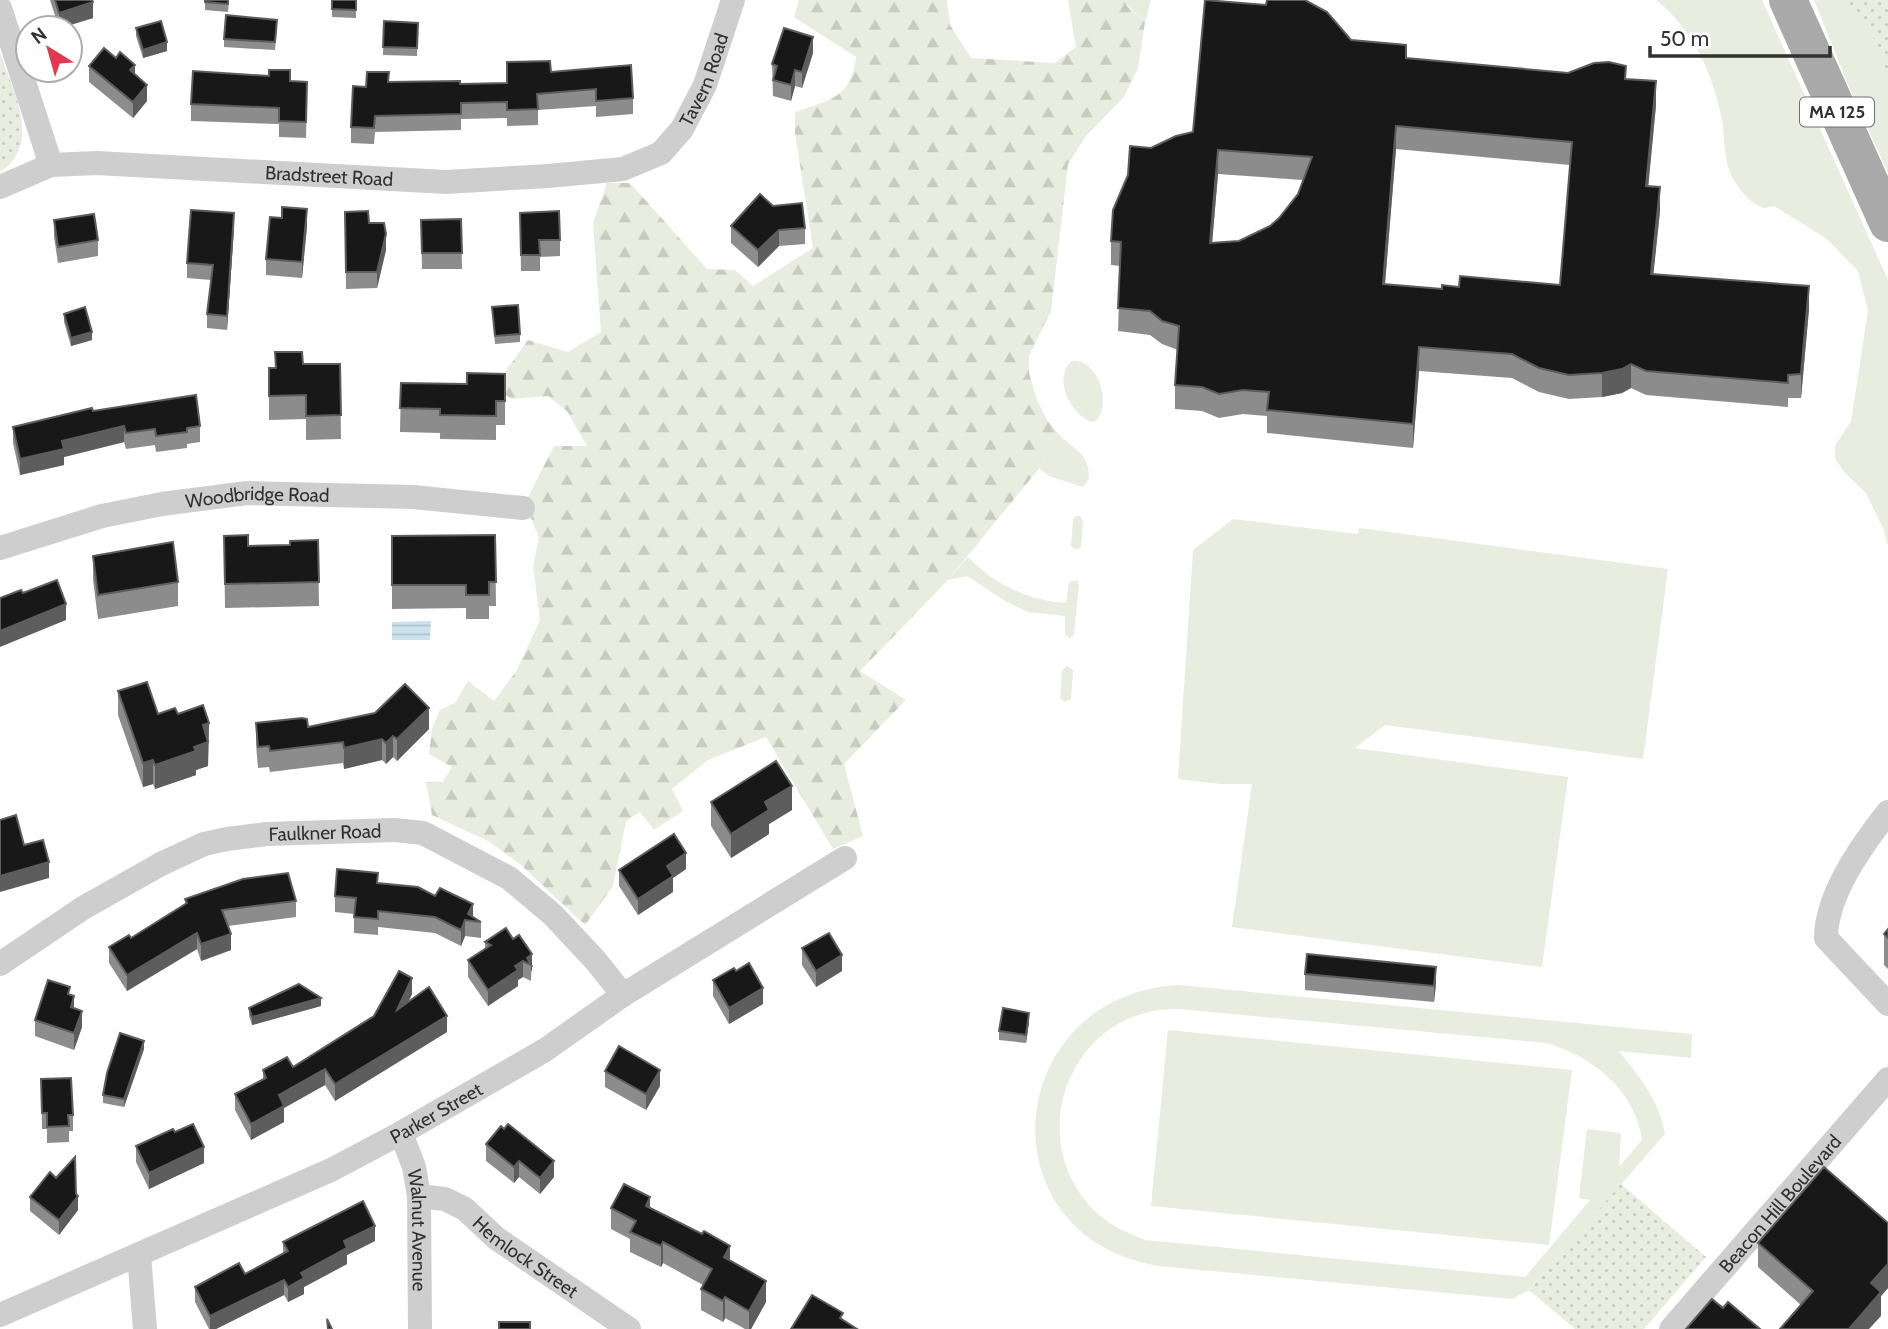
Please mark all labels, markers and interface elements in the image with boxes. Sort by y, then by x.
north arrow [14,14,84,84]
scale bar [1650,14,1830,58]
text: N [27,23,51,49]
text: 50 m [1660,26,1709,51]
street label: Tavern Road [674,30,733,130]
road number: MA 125 [1800,98,1874,127]
street label: Bradstreet Road [264,161,394,191]
street label: Woodbridge Road [184,481,330,512]
street label: Faulkner Road [268,819,382,845]
street label: Parker Street [386,1077,487,1148]
street label: Beacon Hill Boulevard [1714,1130,1846,1277]
street label: Walnut Avenue [403,1167,431,1292]
street label: Hemlock Street [468,1211,583,1303]

